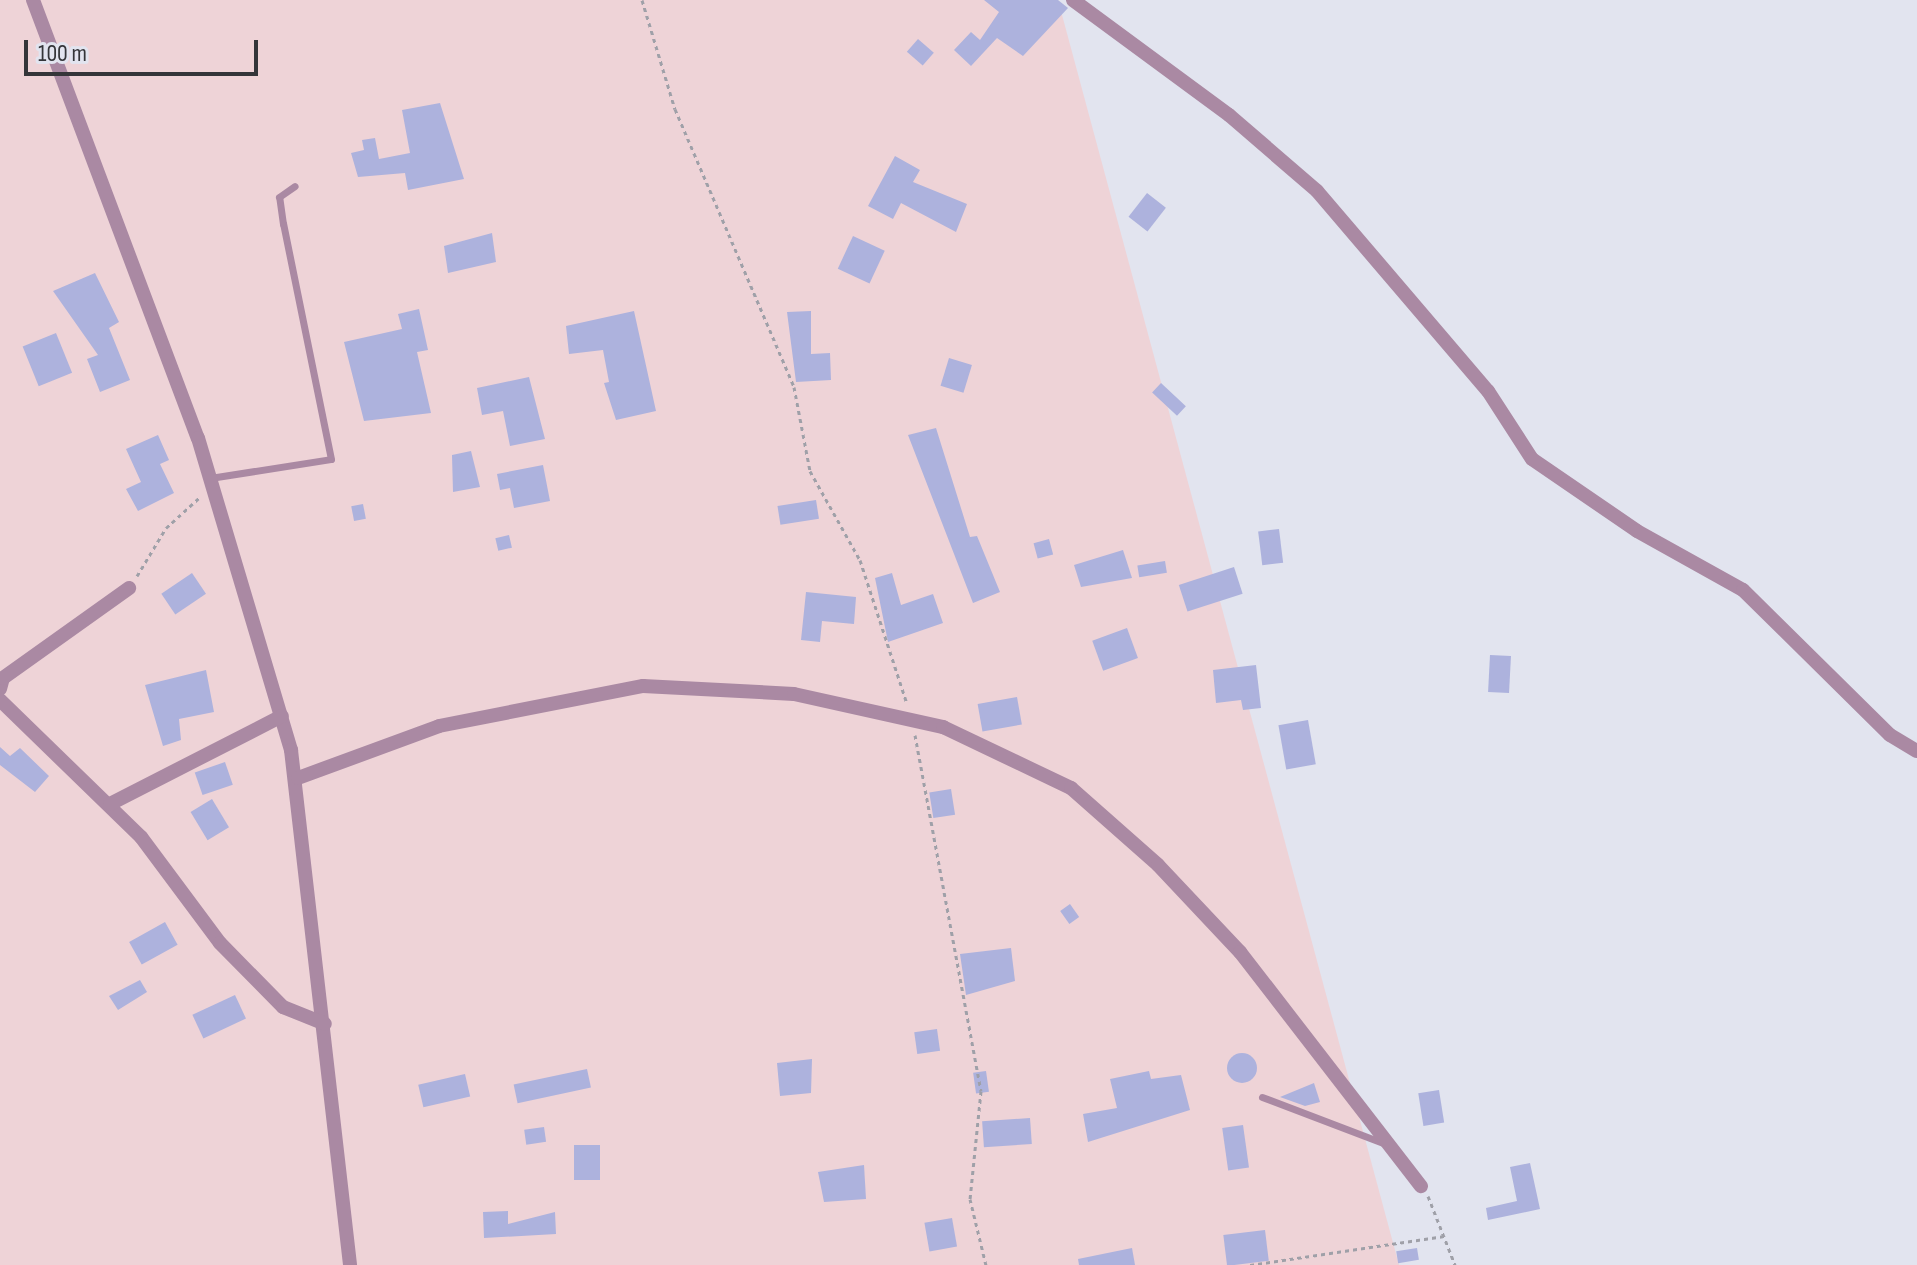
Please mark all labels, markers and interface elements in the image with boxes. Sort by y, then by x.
scale bar [28,24,262,74]
text: 100 m [38,39,87,68]

